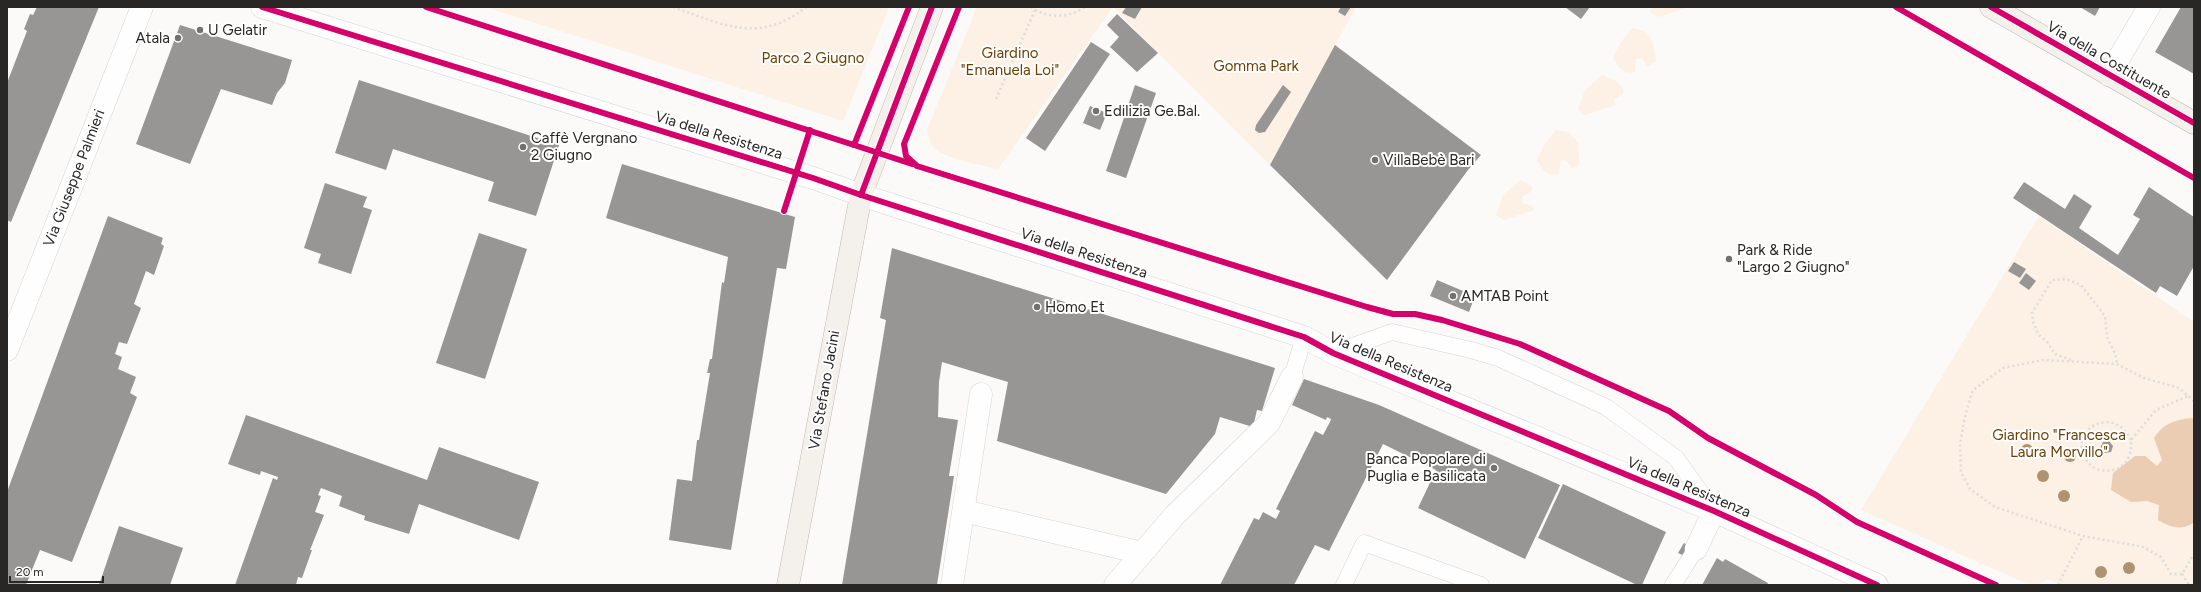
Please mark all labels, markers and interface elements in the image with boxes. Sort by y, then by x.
street label: Via della Costituente [2044,17,2174,103]
place label: U Gelatir [208,21,267,39]
marker: U Gelatir [195,25,205,35]
place label: Atala [136,29,170,47]
marker: Atala [173,33,183,43]
park label: Giardino "Emanuela Loi" [961,44,1059,79]
park label: Parco 2 Giugno [762,49,865,67]
park label: Gomma Park [1213,57,1299,75]
place label: Edilizia Ge.Bal. [1104,102,1200,120]
marker: Edilizia Ge.Bal. [1091,106,1101,116]
street label: Via Giuseppe Palmieri [39,107,109,249]
street label: Via della Resistenza [653,107,785,163]
place label: Caffè Vergnano 2 Giugno [531,129,638,164]
marker: Caffè Vergnano 2 Giugno [518,142,528,152]
place label: VillaBebè Bari [1383,151,1475,169]
marker: VillaBebè Bari [1370,155,1380,165]
street label: Via della Resistenza [1018,224,1150,282]
place label: Park & Ride "Largo 2 Giugno" [1737,241,1850,276]
marker: Park & Ride "Largo 2 Giugno" [1724,254,1734,264]
place label: AMTAB Point [1461,287,1549,305]
marker: AMTAB Point [1448,291,1458,301]
place label: Homo Et [1045,298,1105,316]
marker: Homo Et [1032,302,1042,312]
street label: Via della Resistenza [1327,328,1455,396]
street label: Via Stefano Jacini [805,329,843,451]
park label: Giardino "Francesca Laura Morvillo" [1992,426,2126,461]
place label: Banca Popolare di Puglia e Basilicata [1366,450,1486,485]
street label: Via della Resistenza [1625,453,1753,521]
marker: Banca Popolare di Puglia e Basilicata [1489,463,1499,473]
scale bar [10,558,103,584]
text: 20 m [16,565,44,579]

